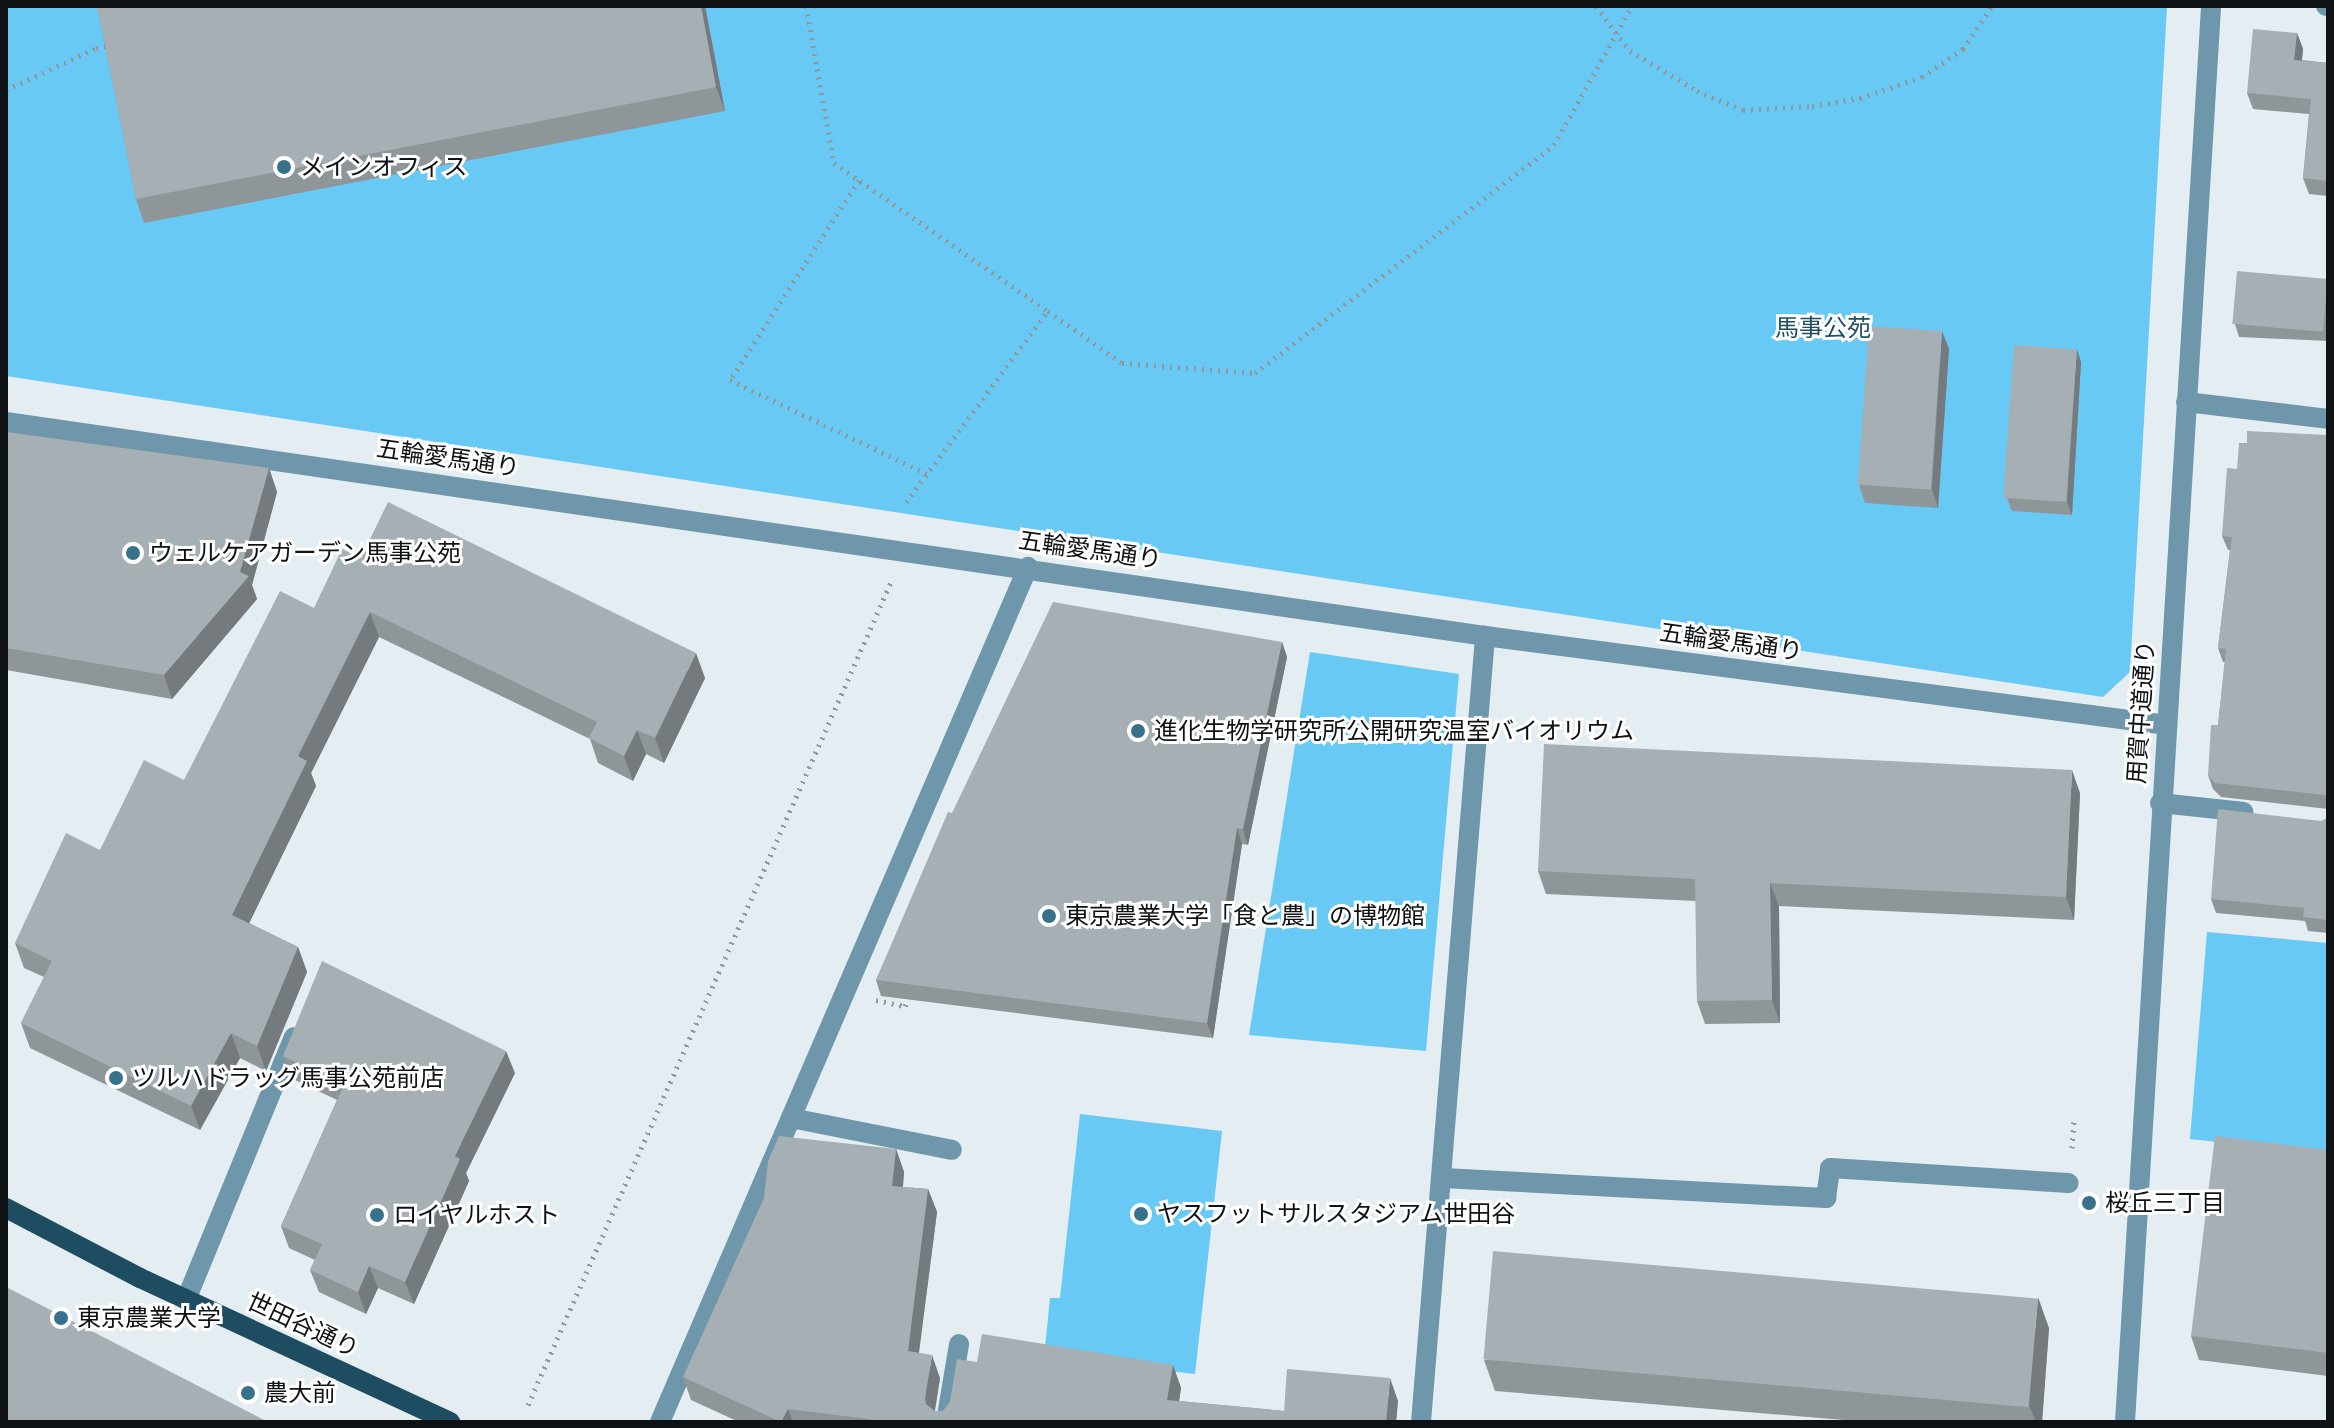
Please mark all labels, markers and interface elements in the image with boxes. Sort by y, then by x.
place label: メインオフィス [300,153,468,181]
marker: メインオフィス [275,158,293,176]
park label: 馬事公苑 [1775,314,1871,342]
street label: 五輪愛馬通り [375,434,521,482]
street label: 五輪愛馬通り [1017,526,1163,574]
place label: ウェルケアガーデン馬事公苑 [149,539,461,567]
marker: ウェルケアガーデン馬事公苑 [124,544,142,562]
street label: 五輪愛馬通り [1658,618,1804,666]
street label: 用賀中道通り [2122,639,2160,785]
place label: 進化生物学研究所公開研究温室バイオリウム [1154,717,1634,745]
marker: 進化生物学研究所公開研究温室バイオリウム [1129,722,1147,740]
place label: 東京農業大学「食と農」の博物館 [1065,902,1425,930]
marker: 東京農業大学「食と農」の博物館 [1040,907,1058,925]
place label: ツルハドラッグ馬事公苑前店 [132,1064,444,1092]
marker: ツルハドラッグ馬事公苑前店 [107,1069,125,1087]
place label: 桜丘三丁目 [2105,1189,2225,1217]
marker: 桜丘三丁目 [2080,1194,2098,1212]
place label: ヤスフットサルスタジアム世田谷 [1157,1200,1517,1228]
place label: ロイヤルホスト [393,1201,561,1229]
marker: ヤスフットサルスタジアム世田谷 [1132,1205,1150,1223]
marker: ロイヤルホスト [368,1206,386,1224]
street label: 世田谷通り [243,1287,363,1363]
place label: 東京農業大学 [77,1304,221,1332]
marker: 東京農業大学 [52,1309,70,1327]
place label: 農大前 [264,1379,336,1407]
marker: 農大前 [239,1384,257,1402]

